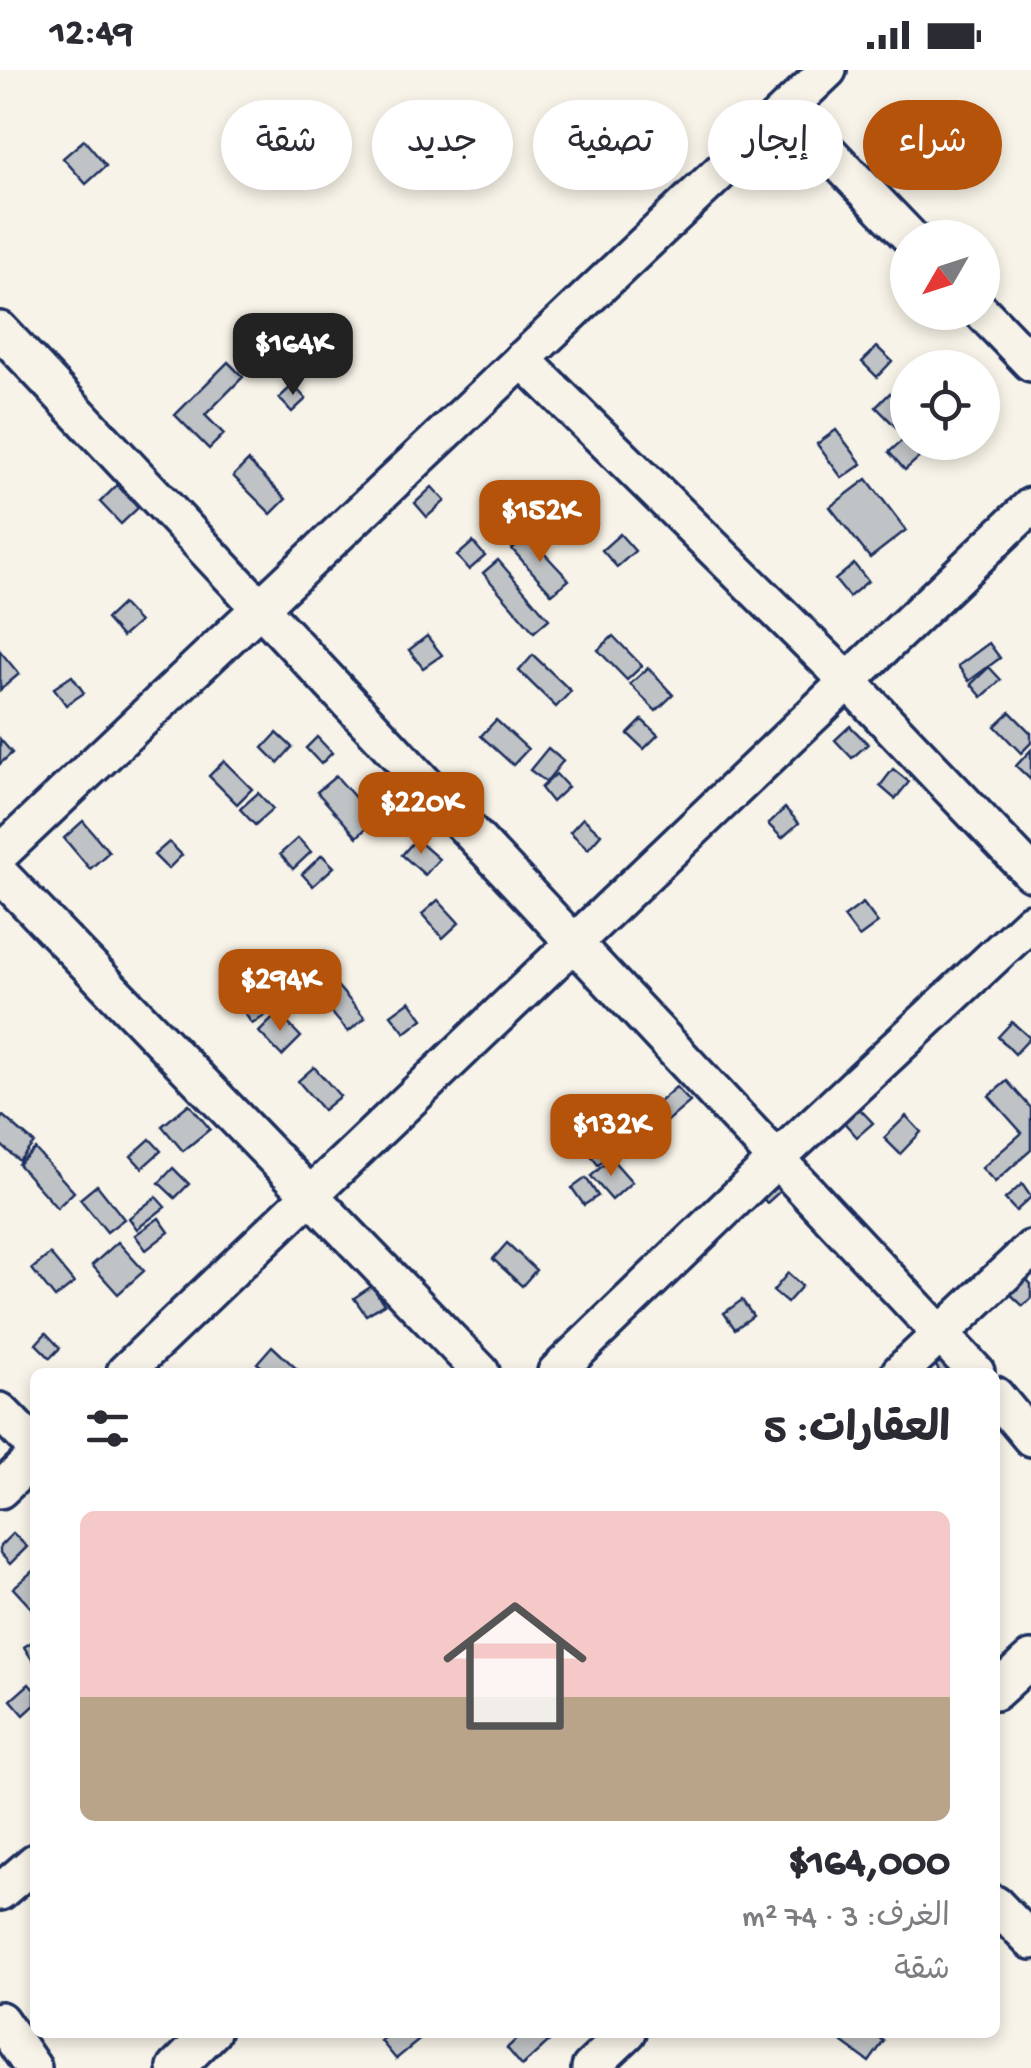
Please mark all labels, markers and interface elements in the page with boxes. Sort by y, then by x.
text: 12:49 [50,13,133,57]
chip: شقة [221,100,352,190]
chip: جديد [372,100,513,190]
chip: تصفية [533,100,688,190]
chip: إيجار [708,100,843,190]
chip: شراء [863,100,1002,190]
north arrow [890,220,1000,330]
map controls [890,220,1000,460]
pin: $164K [223,313,363,398]
text: $164K [255,326,331,364]
button: locate [890,350,1000,460]
pin: $152K [470,480,610,565]
text: $152K [501,493,579,531]
pin: $220K [351,772,491,857]
text: $220K [380,785,462,823]
pin: $294K [210,949,350,1034]
text: $294K [241,962,319,1000]
pin: $132K [541,1094,681,1179]
text: $132K [572,1107,650,1145]
icon: filters [80,1401,135,1456]
text: العقارات: 5 [764,1408,950,1457]
icon: home [425,1576,605,1756]
text: $164,000 [788,1841,950,1890]
text: الغرف: 3 · 74 m² [742,1900,950,1938]
text: شقة [894,1953,950,1991]

